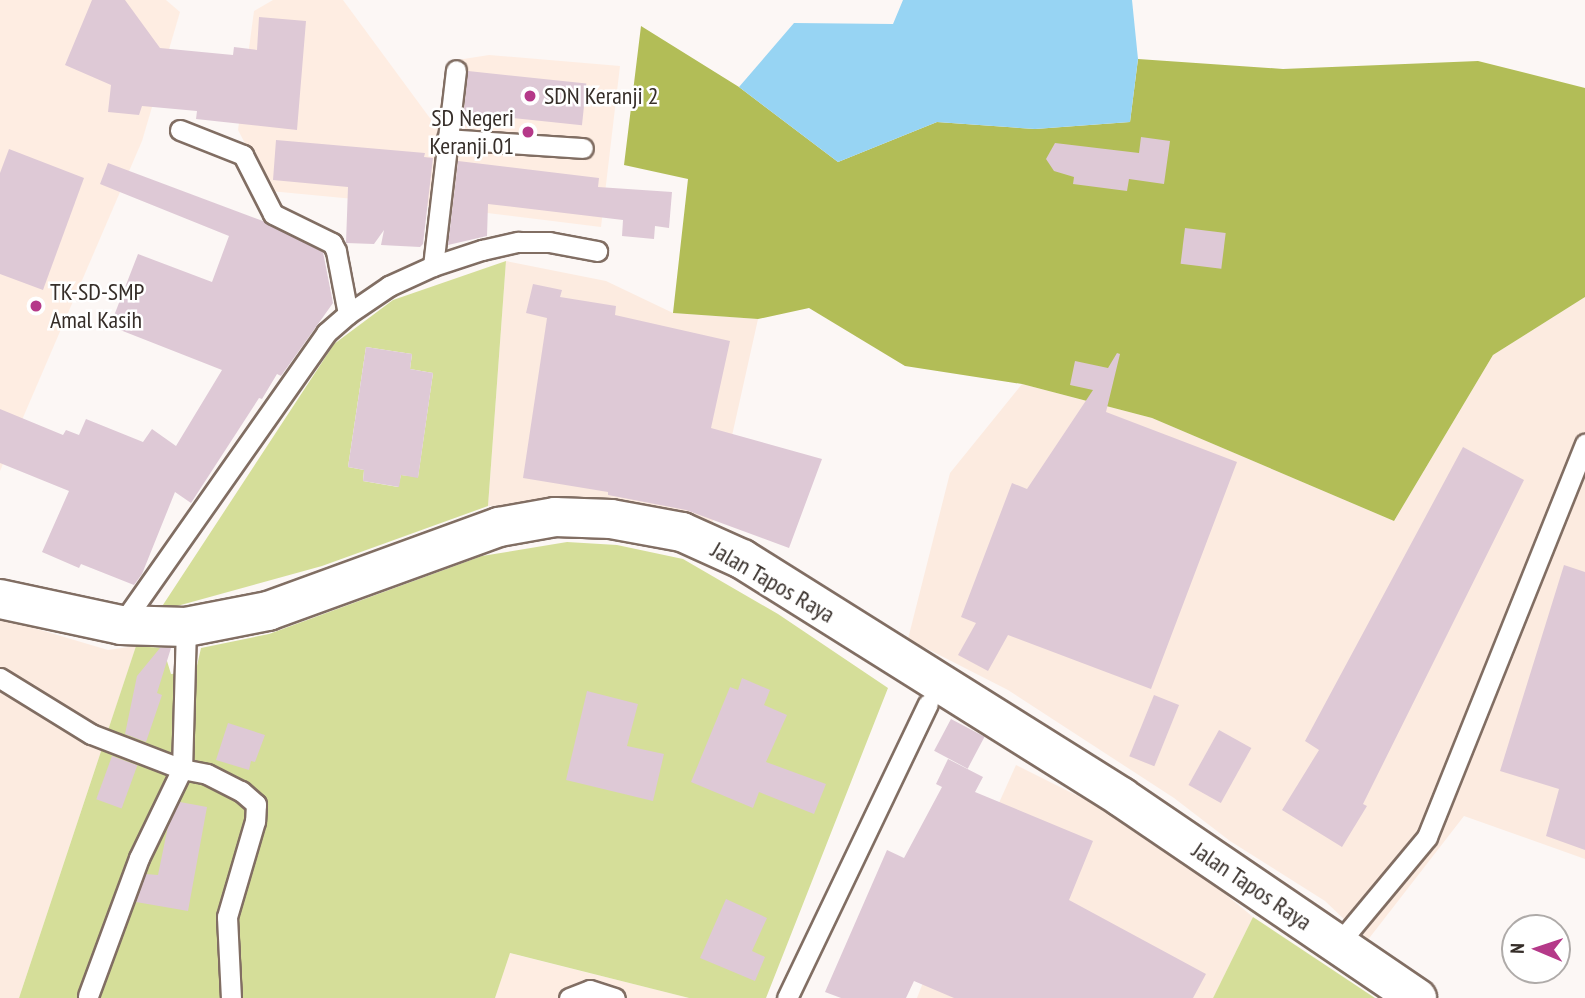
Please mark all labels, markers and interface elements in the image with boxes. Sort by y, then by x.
place label: SDN Keranji 2 [544,82,659,110]
marker: SDN Keranji 2 [522,88,538,104]
place label: SD Negeri Keranji 01 [429,104,514,160]
marker: SD Negeri Keranji 01 [520,124,536,140]
place label: TK-SD-SMP Amal Kasih [50,278,144,334]
marker: TK-SD-SMP Amal Kasih [28,298,44,314]
street label: Jalan Tapos Raya [706,535,840,629]
street label: Jalan Tapos Raya [1187,835,1317,937]
north arrow [1501,914,1571,984]
text: N [1505,943,1529,954]

